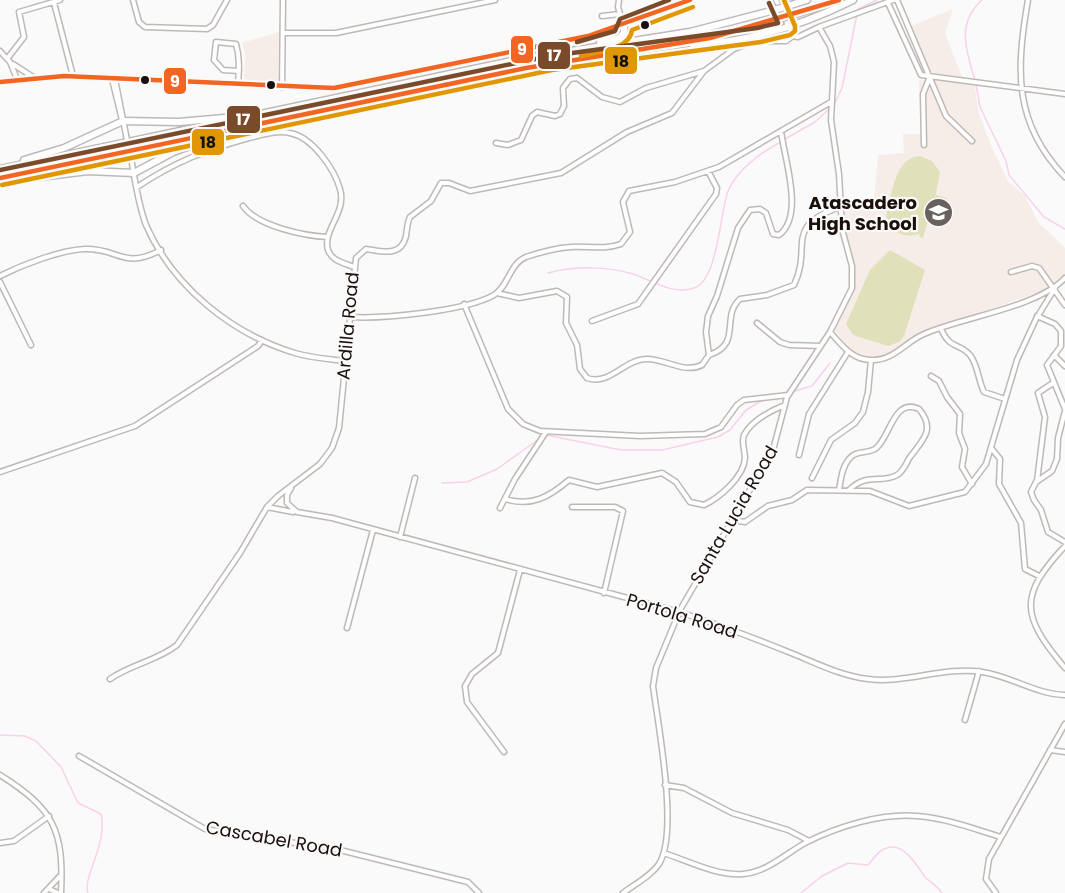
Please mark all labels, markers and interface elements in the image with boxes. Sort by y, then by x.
unlabelled marker [639,19,651,31]
line badge: 9 [510,35,534,64]
text: 9 [517,38,527,61]
line badge: 17 [537,41,571,70]
text: 17 [547,44,562,67]
line badge: 18 [604,46,638,75]
text: 18 [613,50,629,73]
line badge: 9 [163,67,187,95]
text: 9 [170,70,180,93]
unlabelled marker [139,74,151,86]
unlabelled marker [265,79,277,91]
line badge: 17 [226,105,261,134]
text: 17 [236,108,251,131]
line badge: 18 [191,128,225,156]
text: 18 [200,131,216,154]
place label: Atascadero High School [808,190,917,236]
school or university icon: Atascadero High School [922,197,954,229]
street label: Ardilla Road [330,271,365,381]
street label: Santa Lucia Road [684,441,783,589]
street label: Portola Road [624,587,741,644]
street label: Cascabel Road [204,814,344,863]

